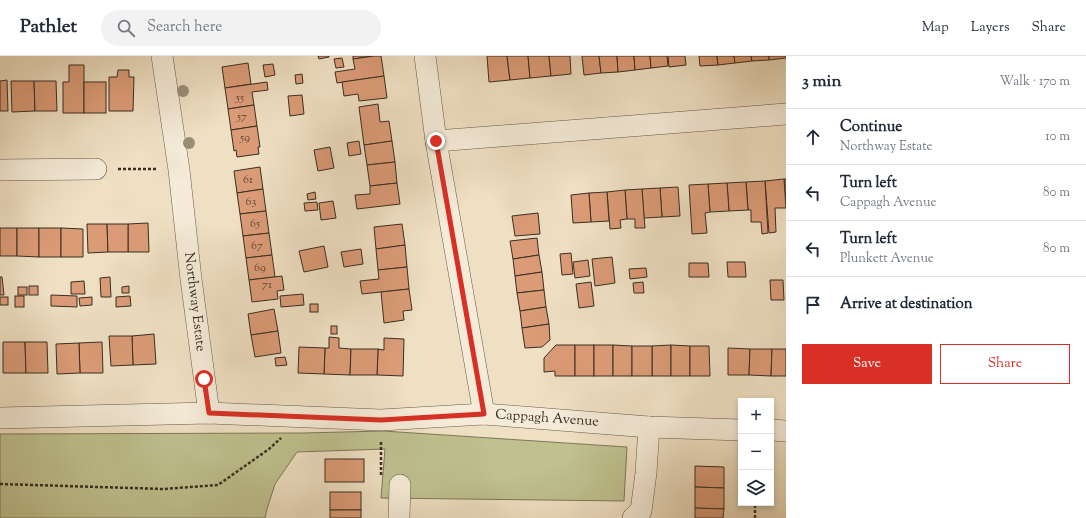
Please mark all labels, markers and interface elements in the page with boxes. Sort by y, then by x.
search box [101,10,381,46]
text: Pathlet [20,14,77,41]
icon: search [115,17,137,39]
text: Search here [147,17,222,38]
text: Map [922,18,949,38]
text: Layers [971,18,1009,38]
text: Share [1031,18,1066,38]
text: 3 min [802,70,841,94]
text: Walk · 170 m [1000,73,1070,91]
house number: 55 [235,89,244,107]
house number: 57 [236,108,247,126]
text: Continue [840,117,902,138]
icon: ahead [802,126,824,148]
text: 10 m [1045,128,1070,146]
house number: 59 [239,129,250,147]
route end [427,132,445,150]
text: Northway Estate [840,138,933,156]
house number: 61 [243,171,253,189]
text: Turn left [840,173,897,194]
icon: left [802,182,824,204]
text: 80 m [1043,184,1070,202]
house number: 63 [246,193,257,211]
text: Cappagh Avenue [840,194,936,212]
house number: 65 [250,215,260,233]
text: Turn left [840,229,897,250]
house number: 67 [251,237,263,255]
icon: left [802,238,824,260]
text: 80 m [1043,240,1070,258]
text: Plunkett Avenue [840,250,934,268]
street label: Northway Estate [178,251,210,353]
house number: 69 [254,259,266,277]
house number: 71 [262,276,272,294]
icon: arrive [802,294,824,316]
text: Arrive at destination [840,294,973,315]
button: Save [802,344,932,384]
button: Share [940,344,1070,384]
route start [195,370,213,388]
map controls [738,398,774,506]
button: + [738,398,774,434]
street label: Cappagh Avenue [494,405,600,433]
button: − [738,434,774,470]
button: layers [738,470,774,506]

